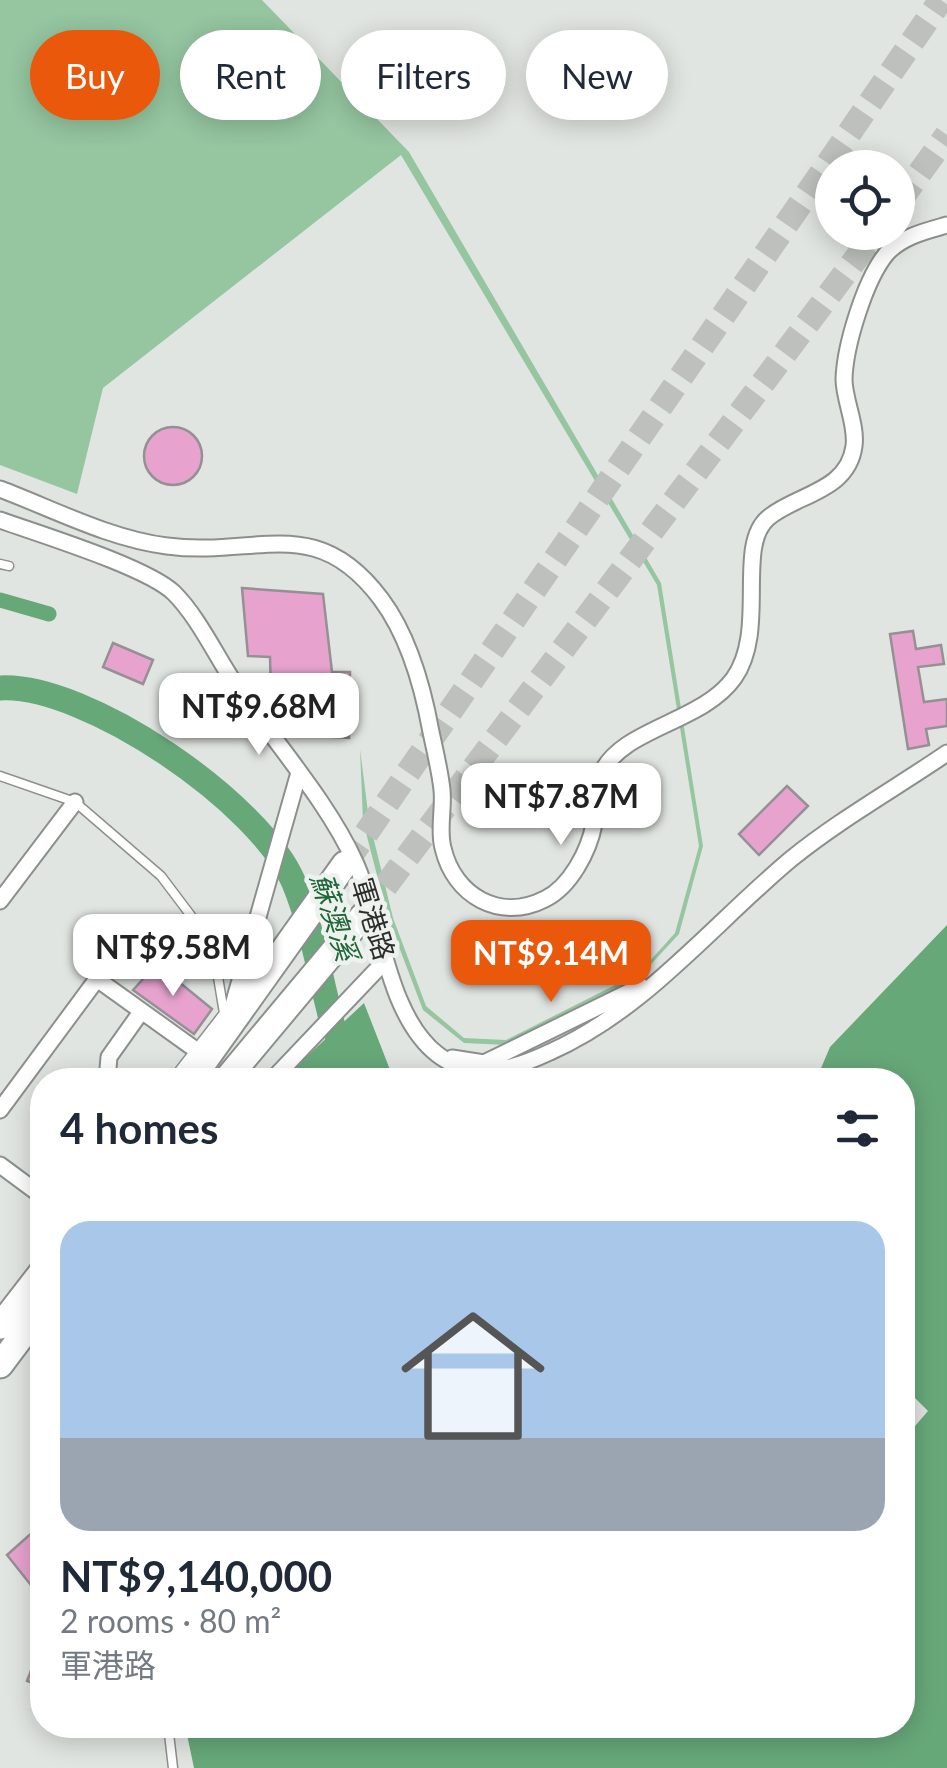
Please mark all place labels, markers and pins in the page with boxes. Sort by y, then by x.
pin: NT$9.68M [156,673,362,758]
pin: NT$7.87M [458,763,664,848]
pin: NT$9.58M [70,914,276,999]
pin: NT$9.14M [448,920,654,1005]

